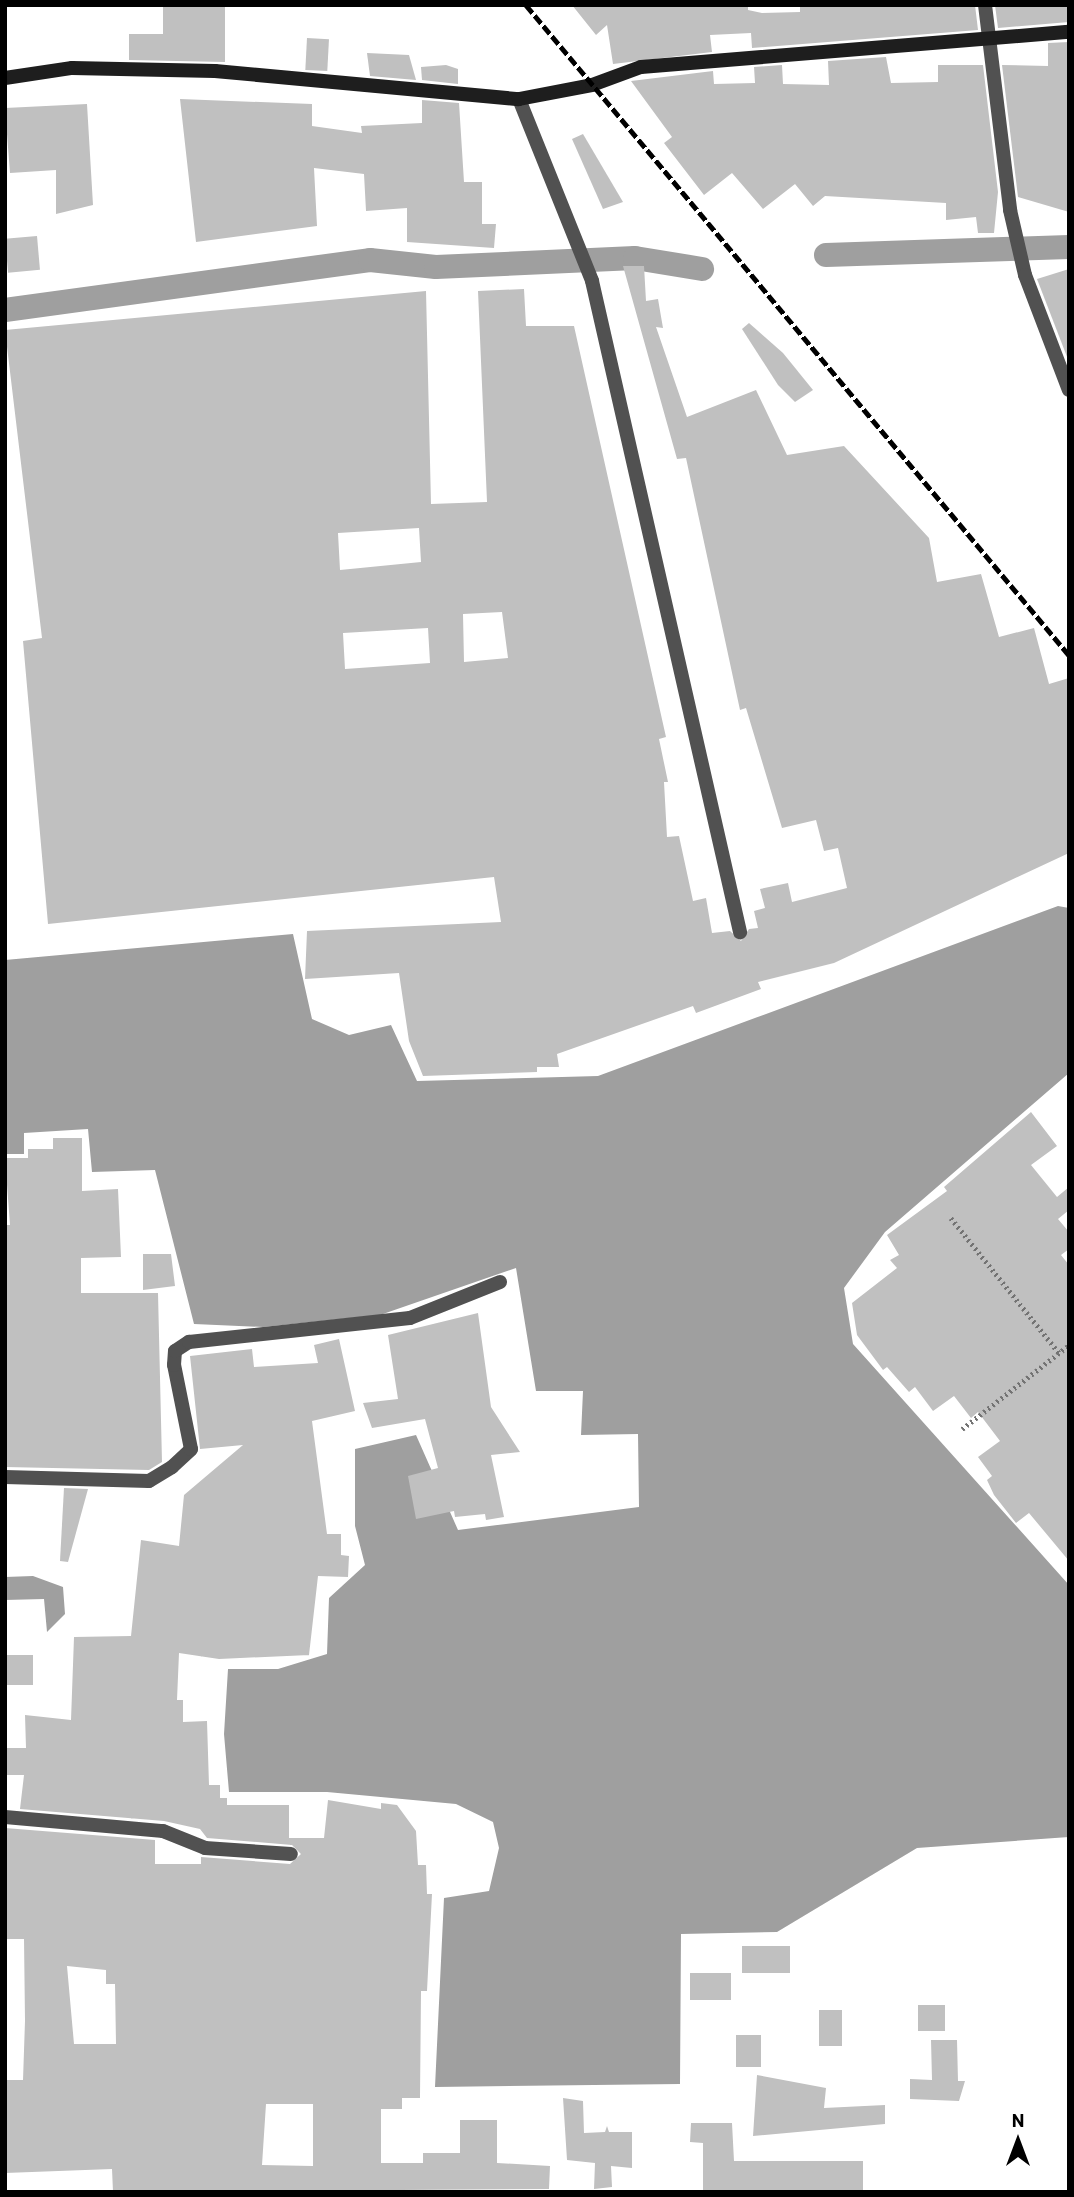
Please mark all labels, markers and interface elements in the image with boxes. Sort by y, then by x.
north arrow [983,2106,1053,2176]
text: N [1012,2108,1024,2131]

